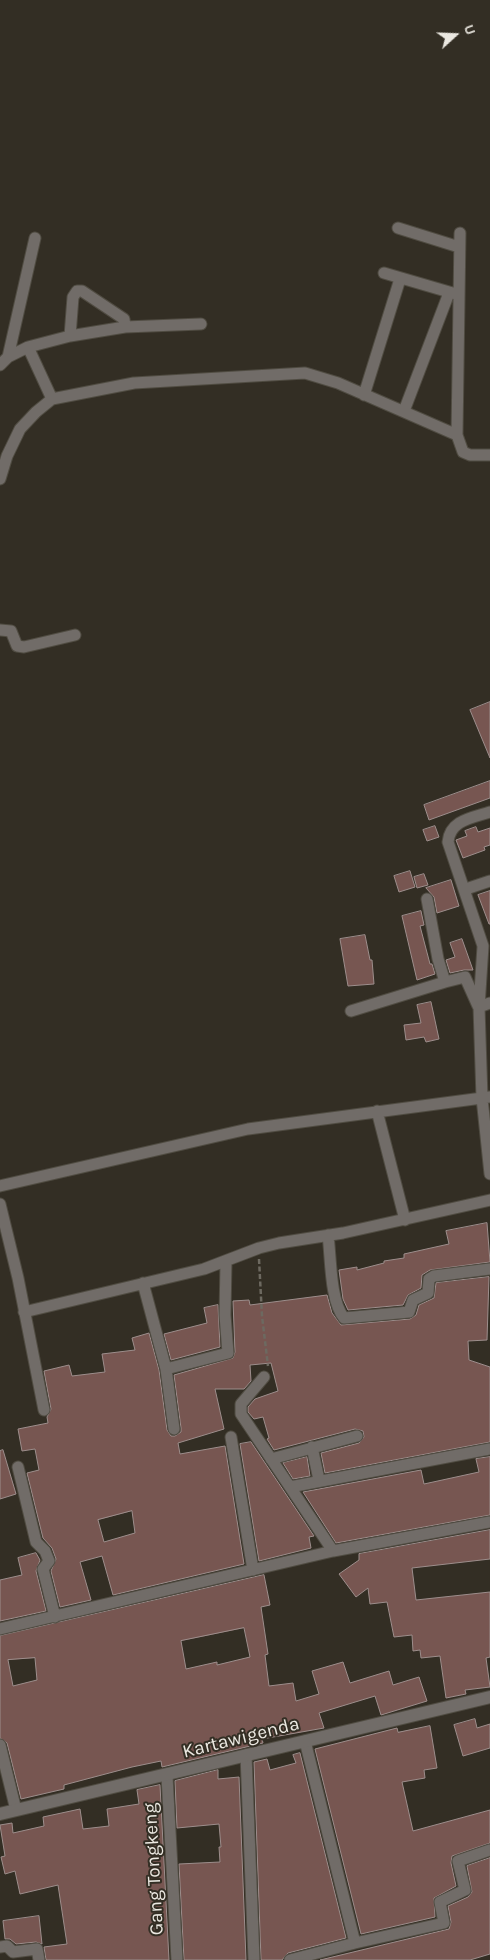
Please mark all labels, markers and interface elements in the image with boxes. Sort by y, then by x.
north arrow [430,10,480,60]
text: U [460,22,479,37]
street label: Kartawigenda [180,1712,302,1764]
street label: Gang Tongkeng [139,1802,169,1936]

